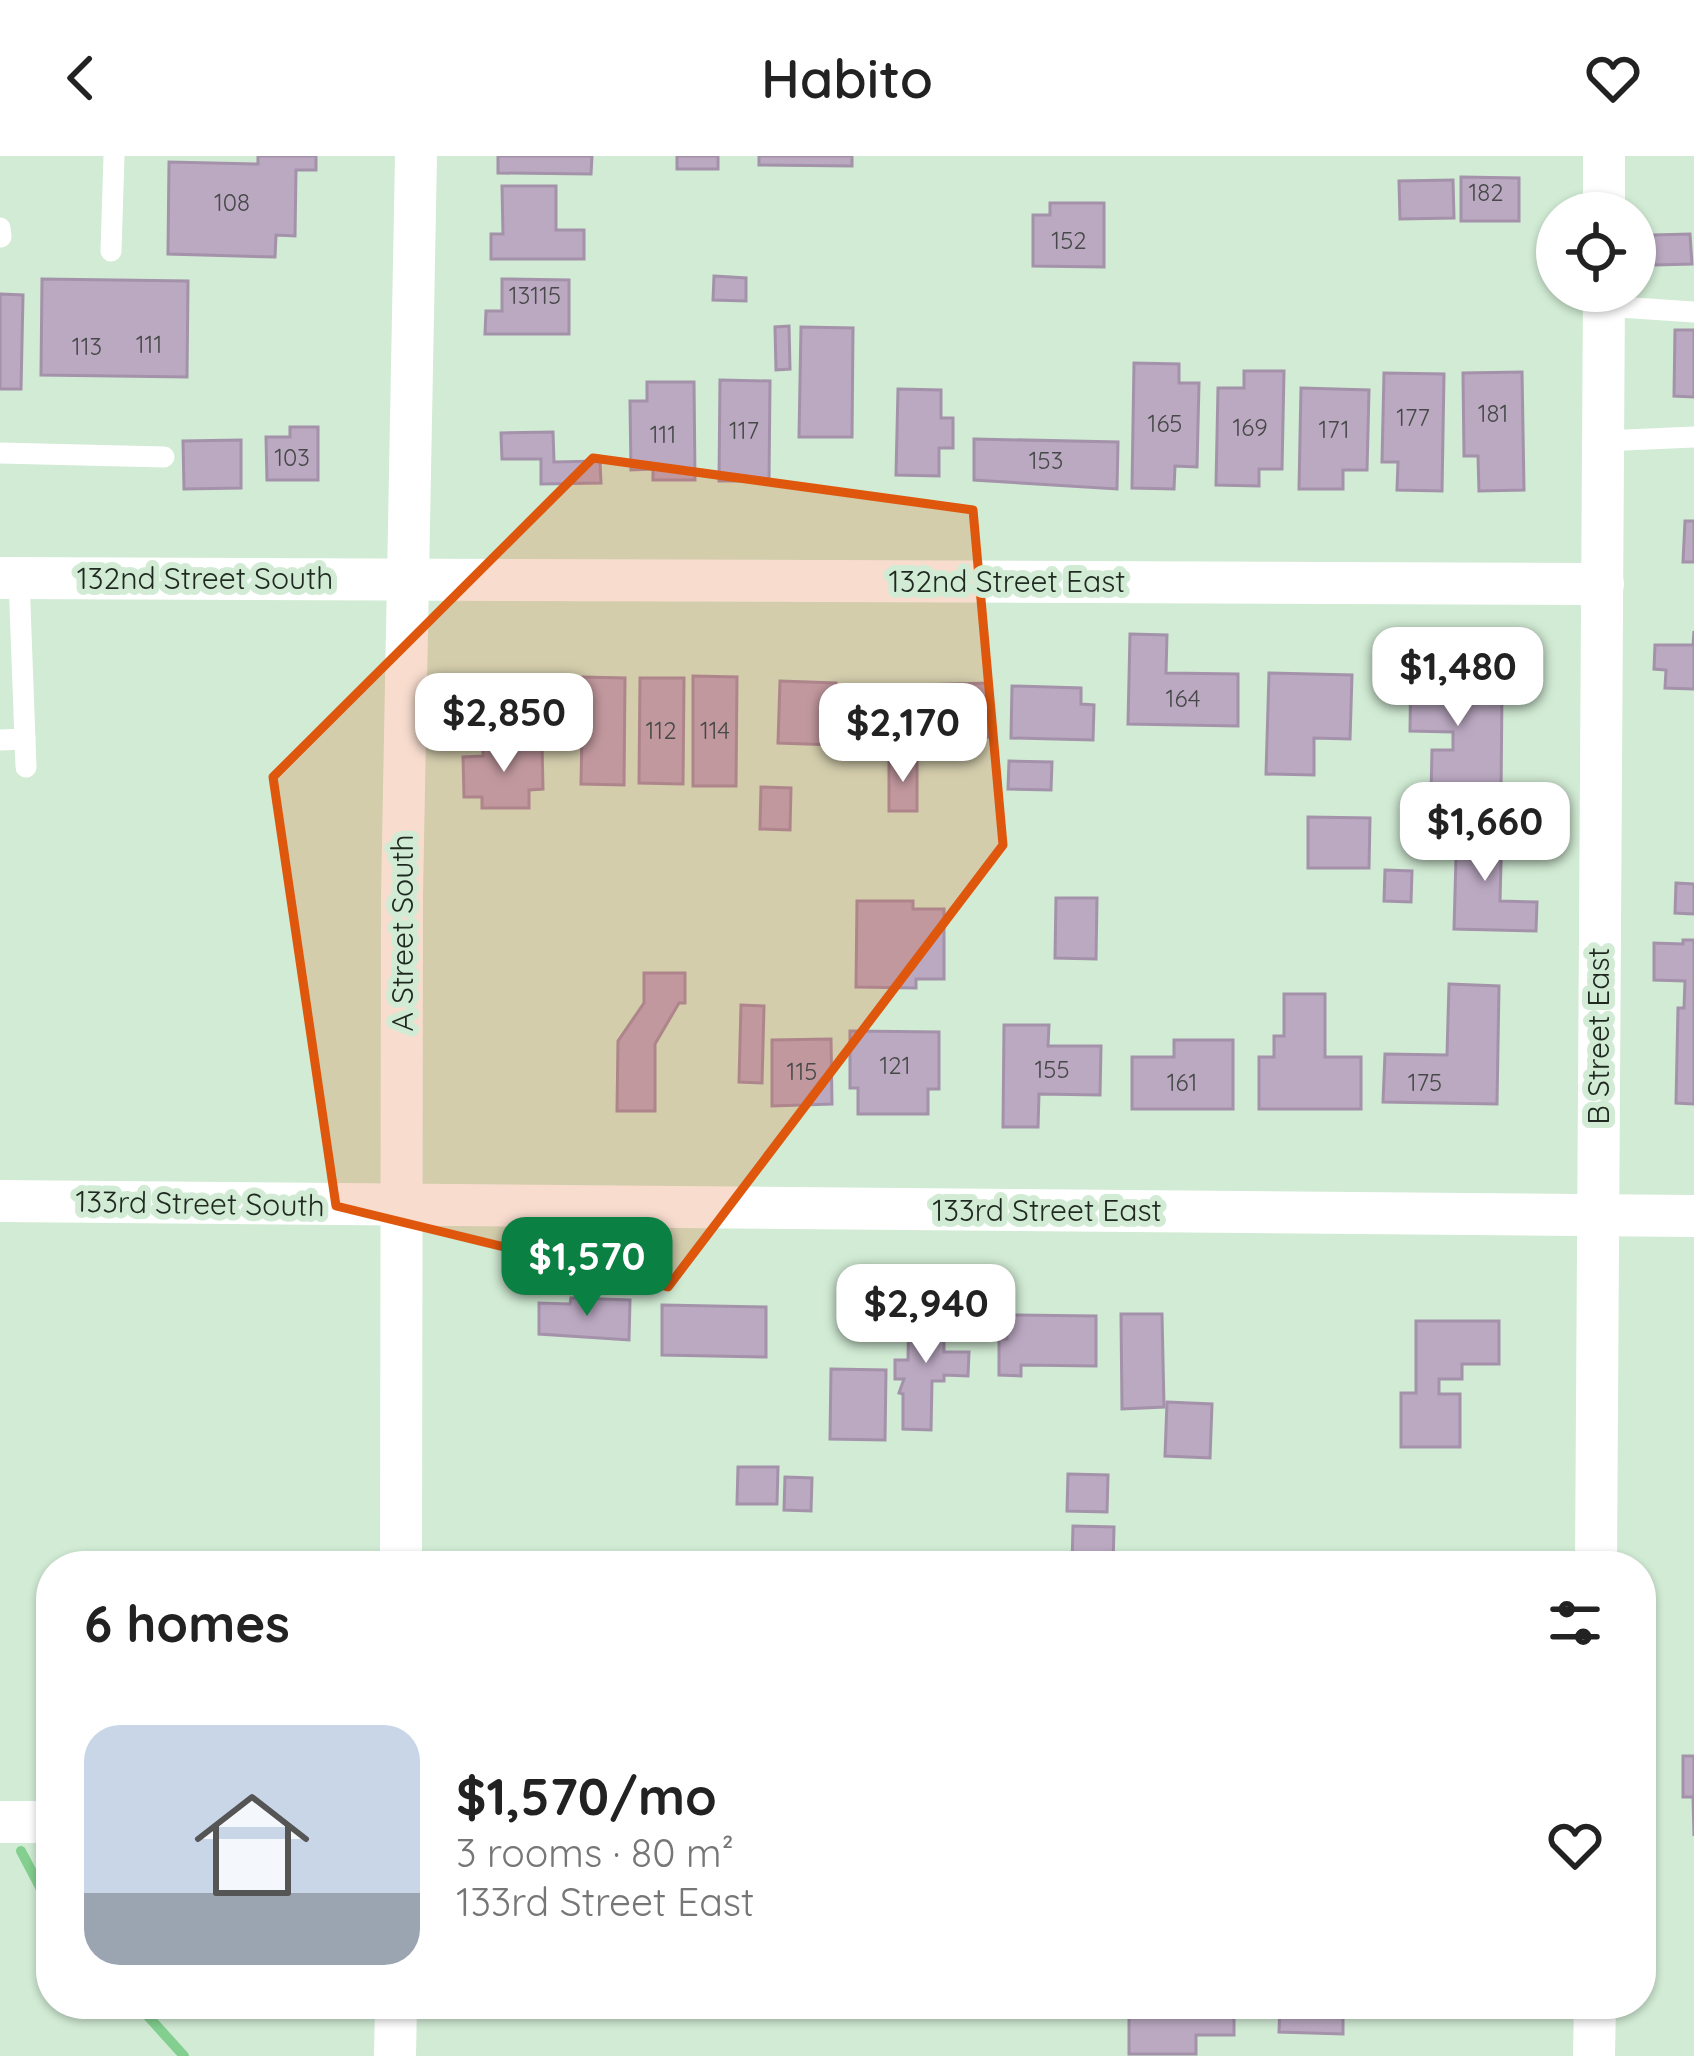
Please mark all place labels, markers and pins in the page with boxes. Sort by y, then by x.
pin: $1,480 [1360,627,1556,729]
pin: $2,850 [406,673,602,775]
pin: $2,170 [805,683,1001,785]
pin: $1,660 [1387,782,1583,884]
pin: $1,570 [489,1217,685,1319]
pin: $2,940 [828,1264,1024,1366]

